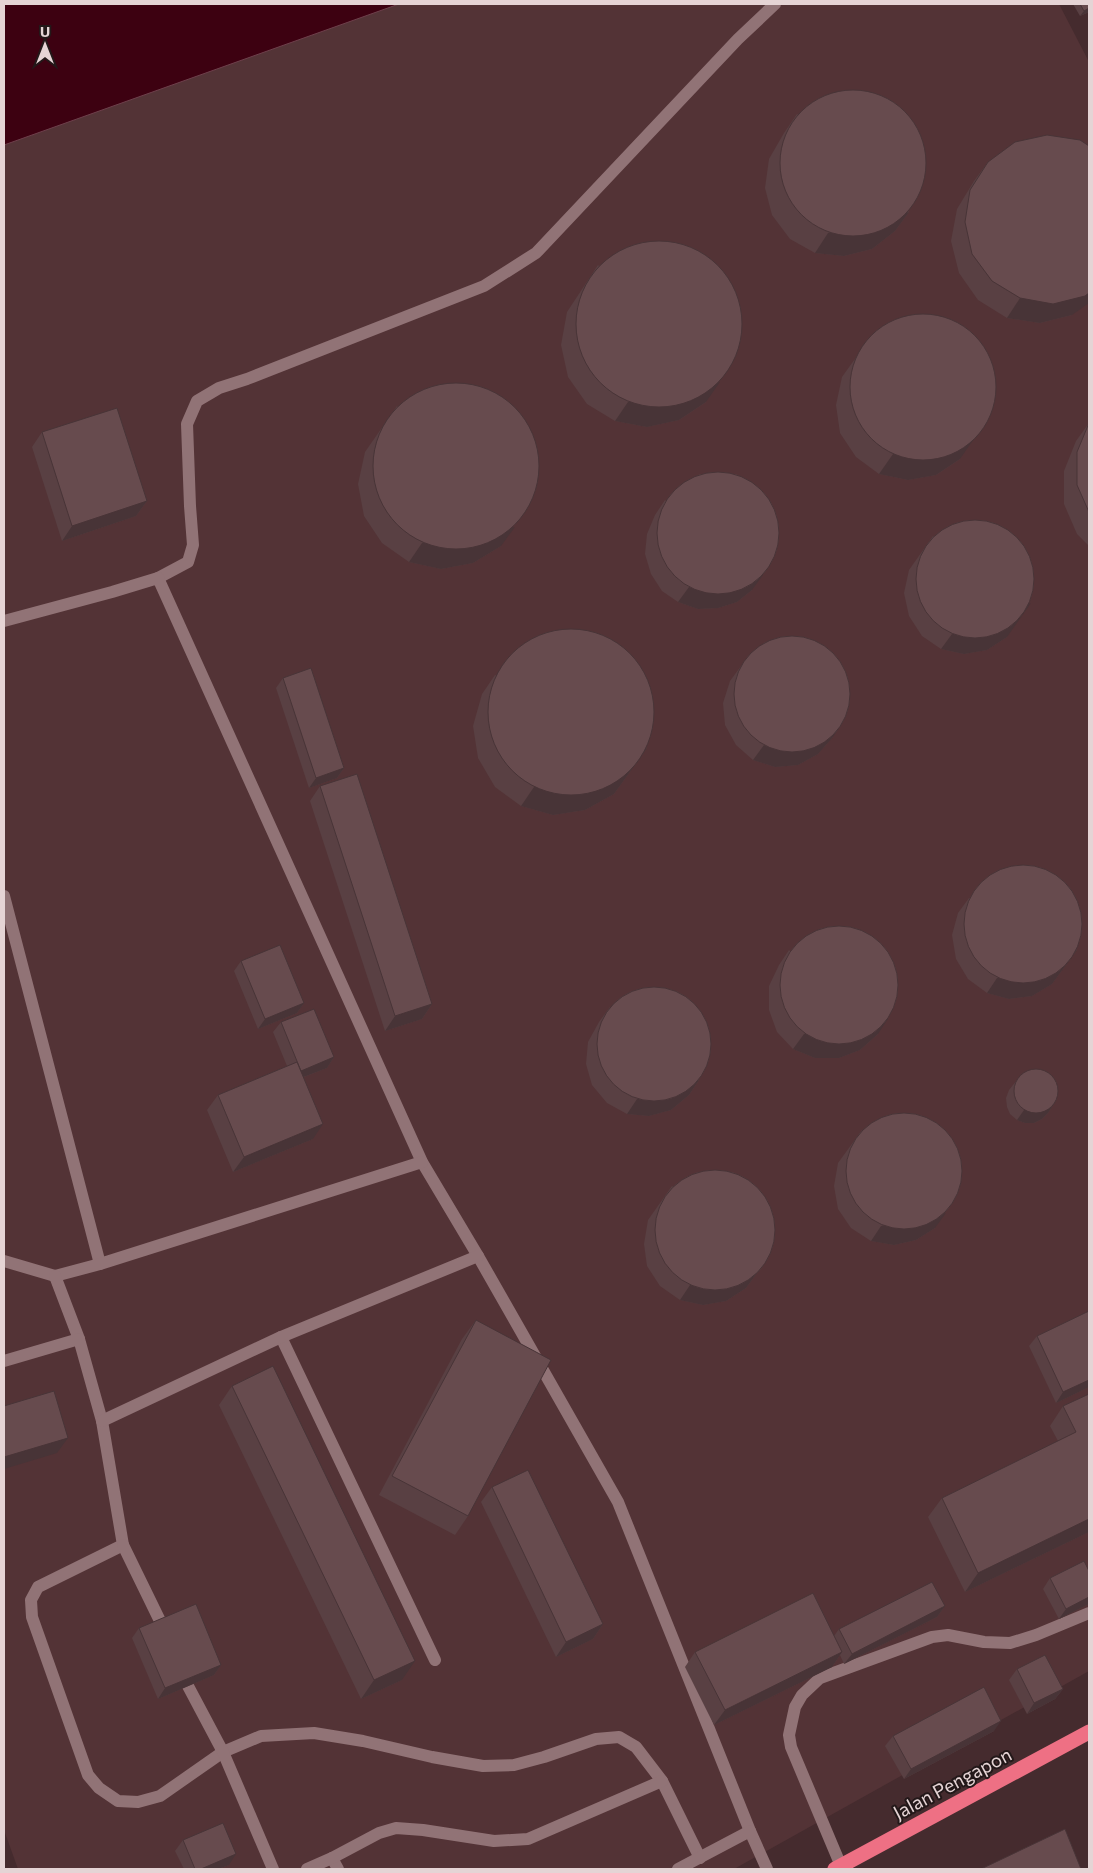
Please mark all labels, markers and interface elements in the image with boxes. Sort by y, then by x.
north arrow [20,20,70,70]
text: U [40,23,50,40]
street label: Jalan Pengapon [889,1742,1015,1824]

